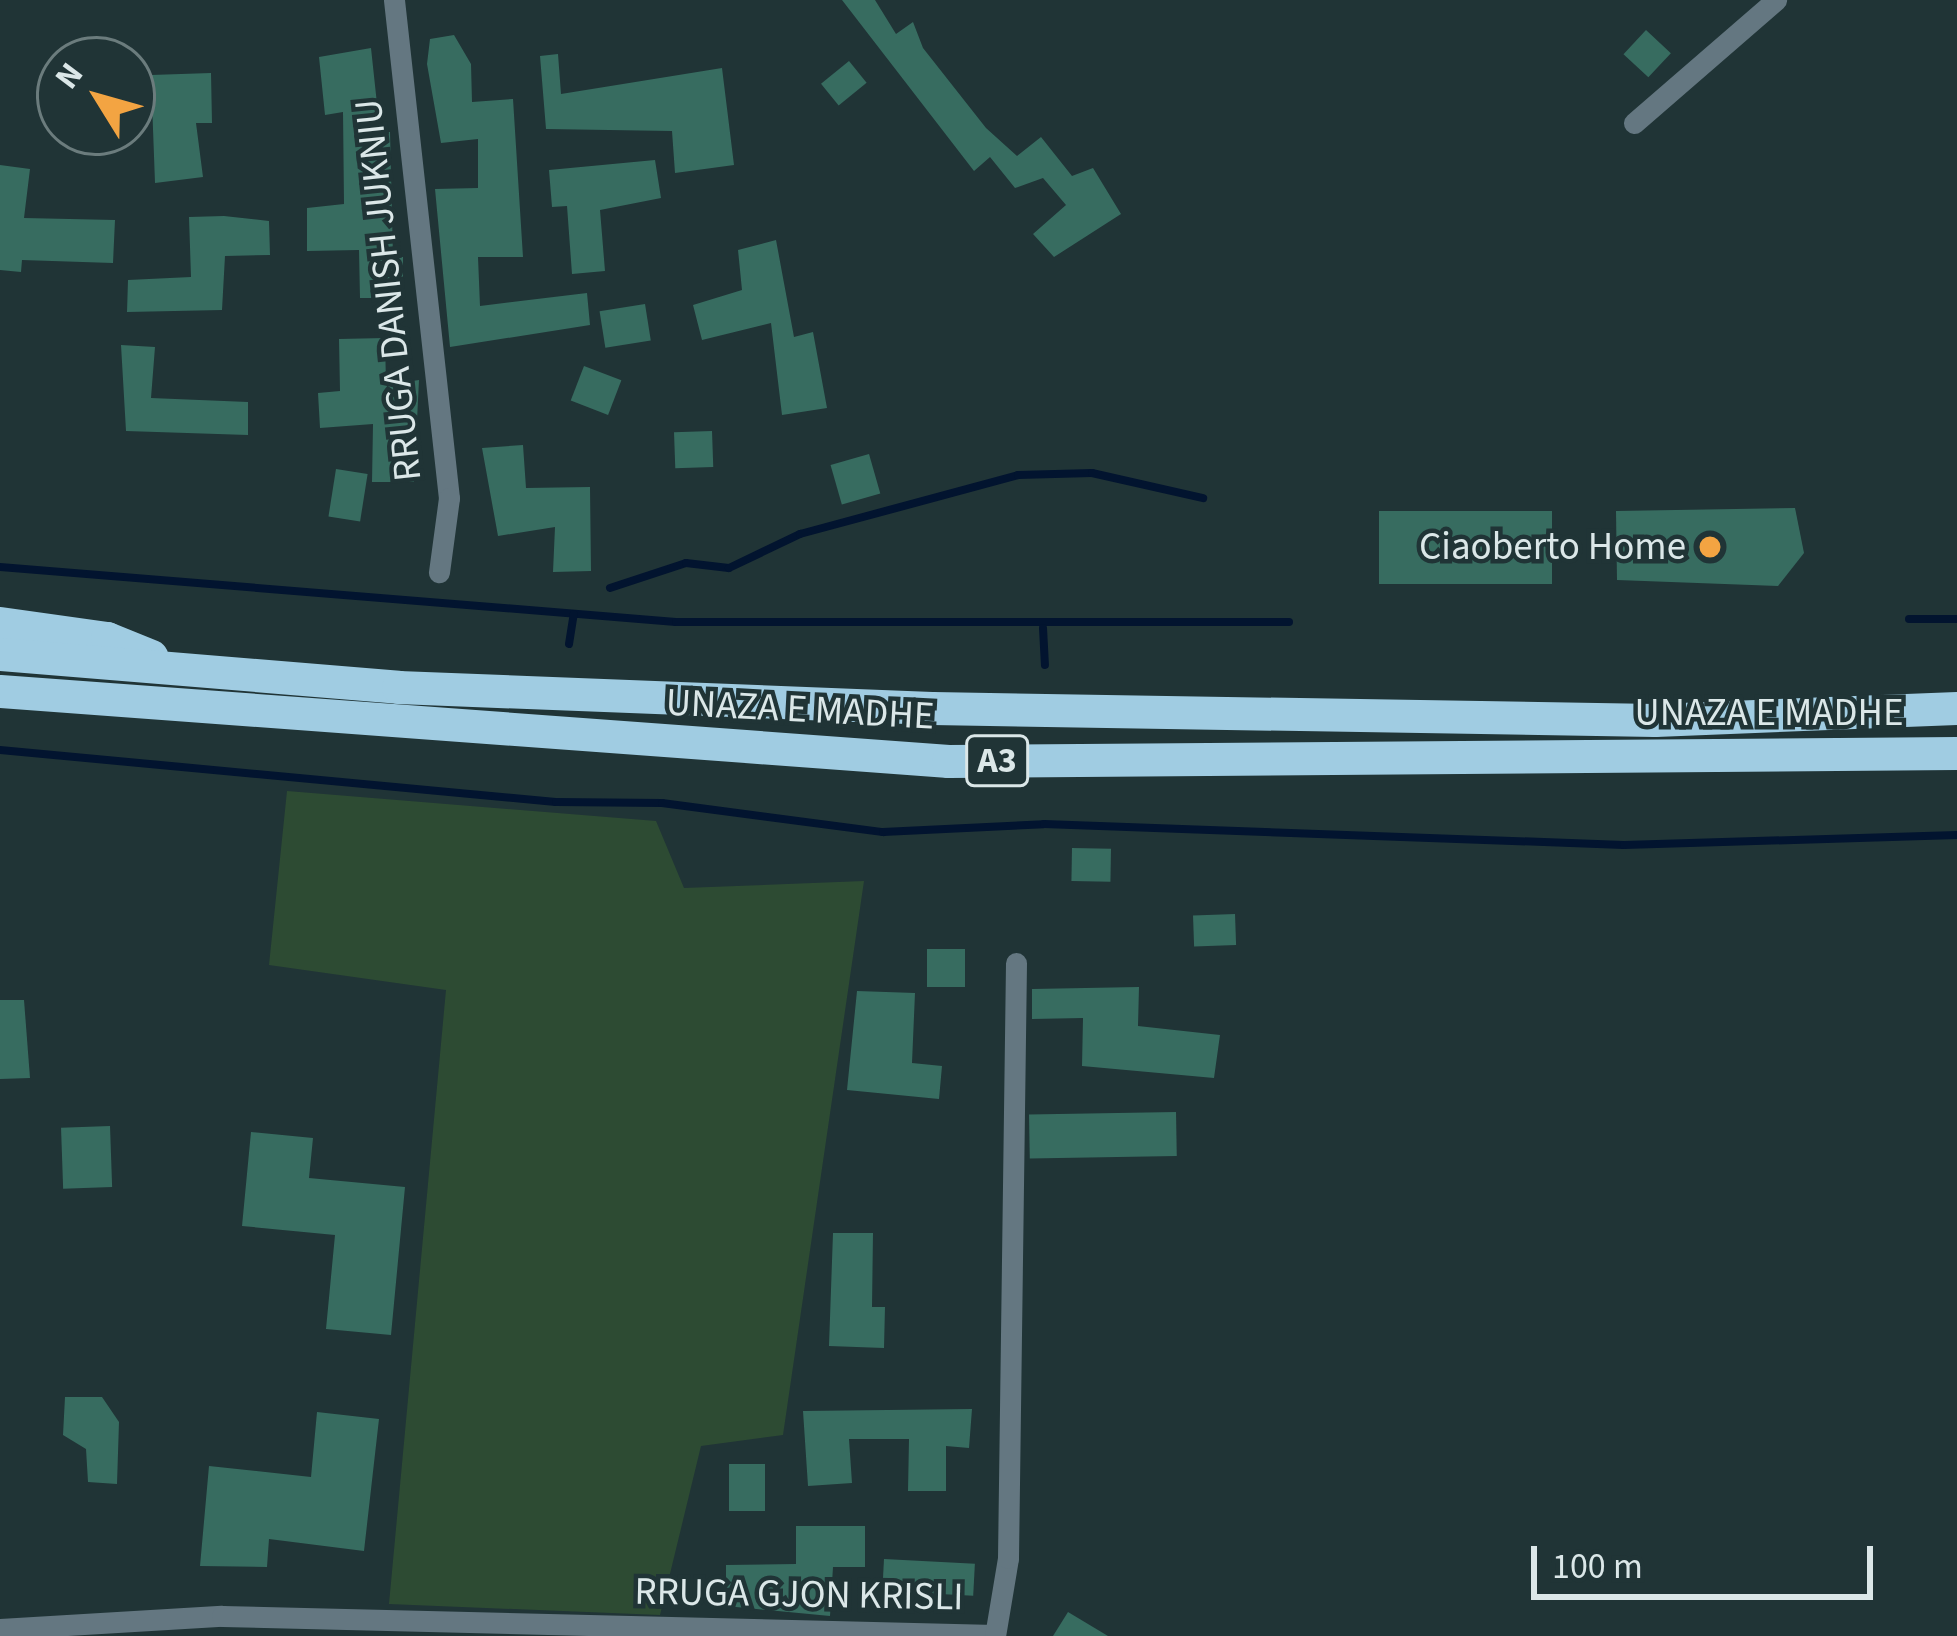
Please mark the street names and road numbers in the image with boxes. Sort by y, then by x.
street label: RRUGA DANISH JUKNIU [346,97,432,483]
street label: UNAZA E MADHE [665,680,935,740]
street label: UNAZA E MADHE [1635,690,1903,736]
road number: A3 [964,731,1030,791]
street label: RRUGA GJON KRISLI [634,1569,964,1621]

